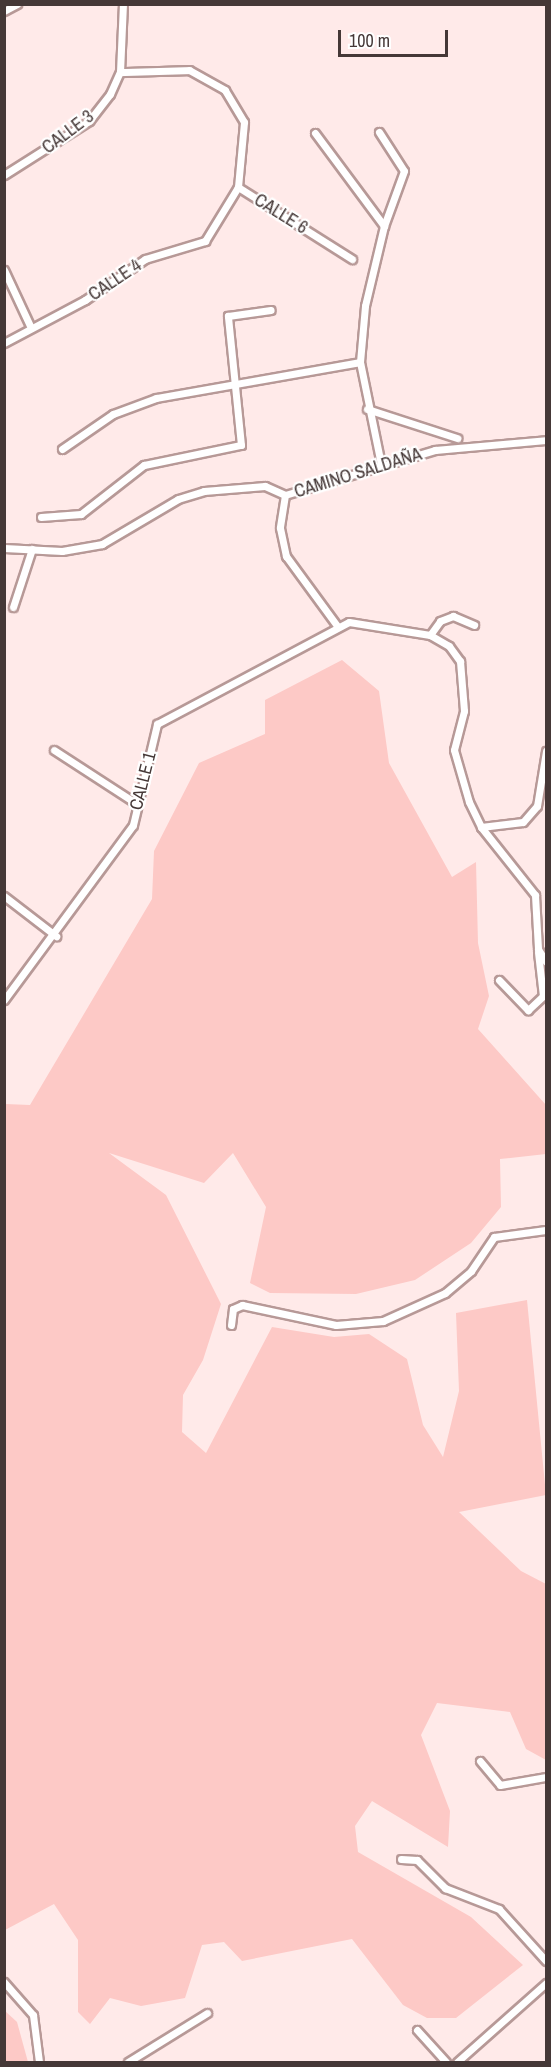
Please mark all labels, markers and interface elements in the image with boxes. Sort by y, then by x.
scale bar [341,18,450,56]
text: 100 m [349,28,390,53]
street label: CALLE 3 [38,106,98,158]
street label: CALLE 6 [250,189,312,239]
street label: CALLE 4 [84,255,146,305]
street label: CAMINO SALDAÑA [292,443,424,503]
street label: CALLE 1 [125,750,161,812]

